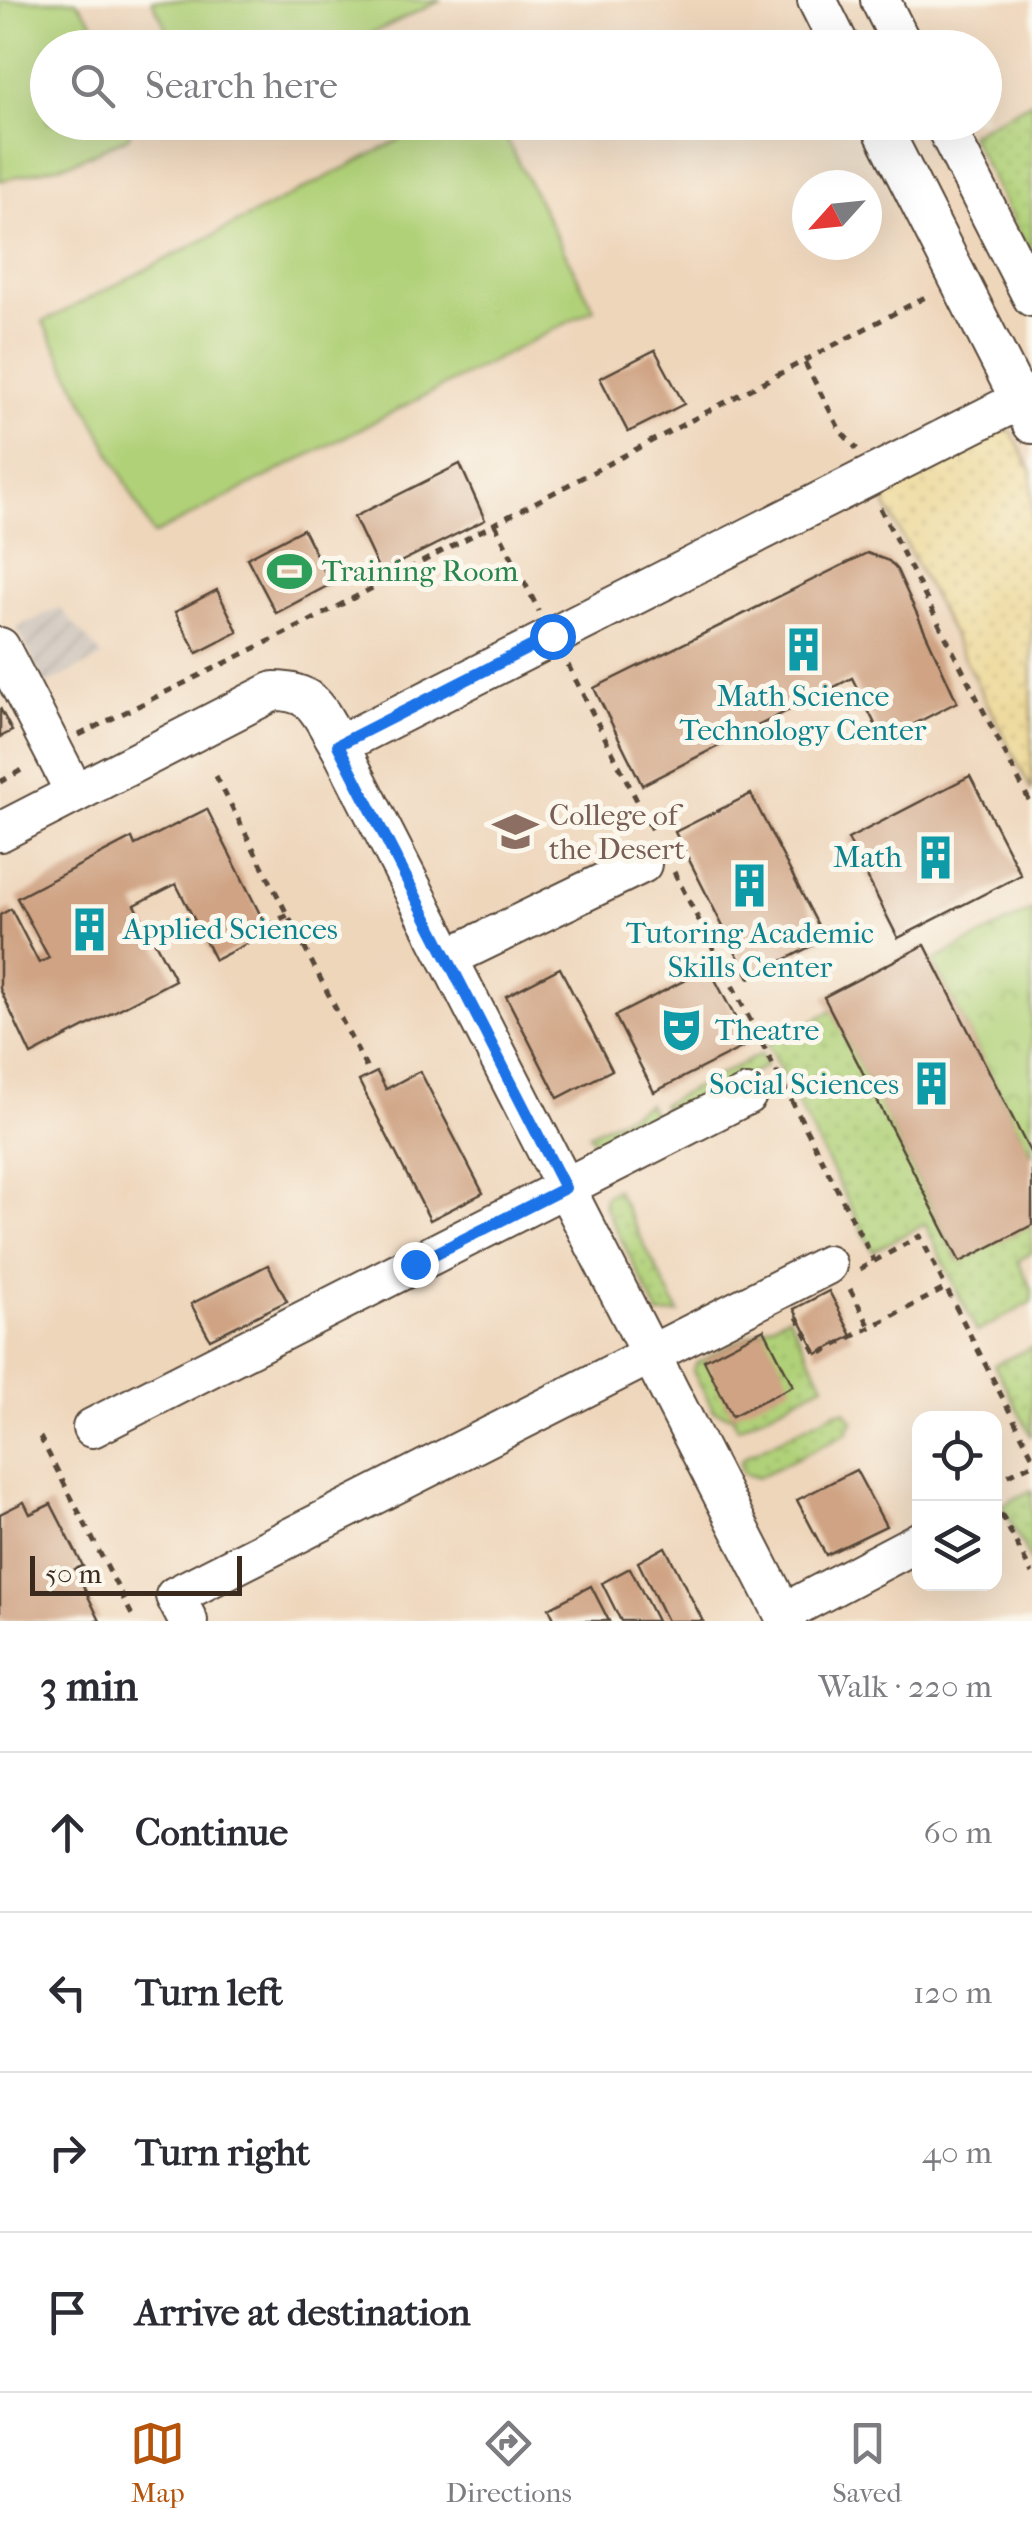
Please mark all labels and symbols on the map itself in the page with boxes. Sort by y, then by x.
north arrow [792,170,882,260]
sports icon: Training Room [265,547,313,595]
place label: Training Room [322,554,518,589]
route start [530,614,576,660]
building icon: Math Science Technology Center [779,625,827,673]
place label: Math Science Technology Center [679,679,927,748]
place label: College of the Desert [549,798,685,867]
school or university icon: College of the Desert [492,808,540,856]
building icon: Math [911,833,959,881]
place label: Math [833,840,902,875]
building icon: Tutoring Academic Skills Center [726,862,774,910]
building icon: Applied Sciences [66,905,114,953]
place label: Applied Sciences [122,912,338,947]
place label: Tutoring Academic Skills Center [626,916,874,985]
theatre icon: Theatre [658,1006,706,1054]
place label: Theatre [715,1013,820,1048]
building icon: Social Sciences [908,1060,956,1108]
place label: Social Sciences [709,1067,899,1102]
route end [393,1242,439,1288]
scale bar [30,1551,242,1596]

